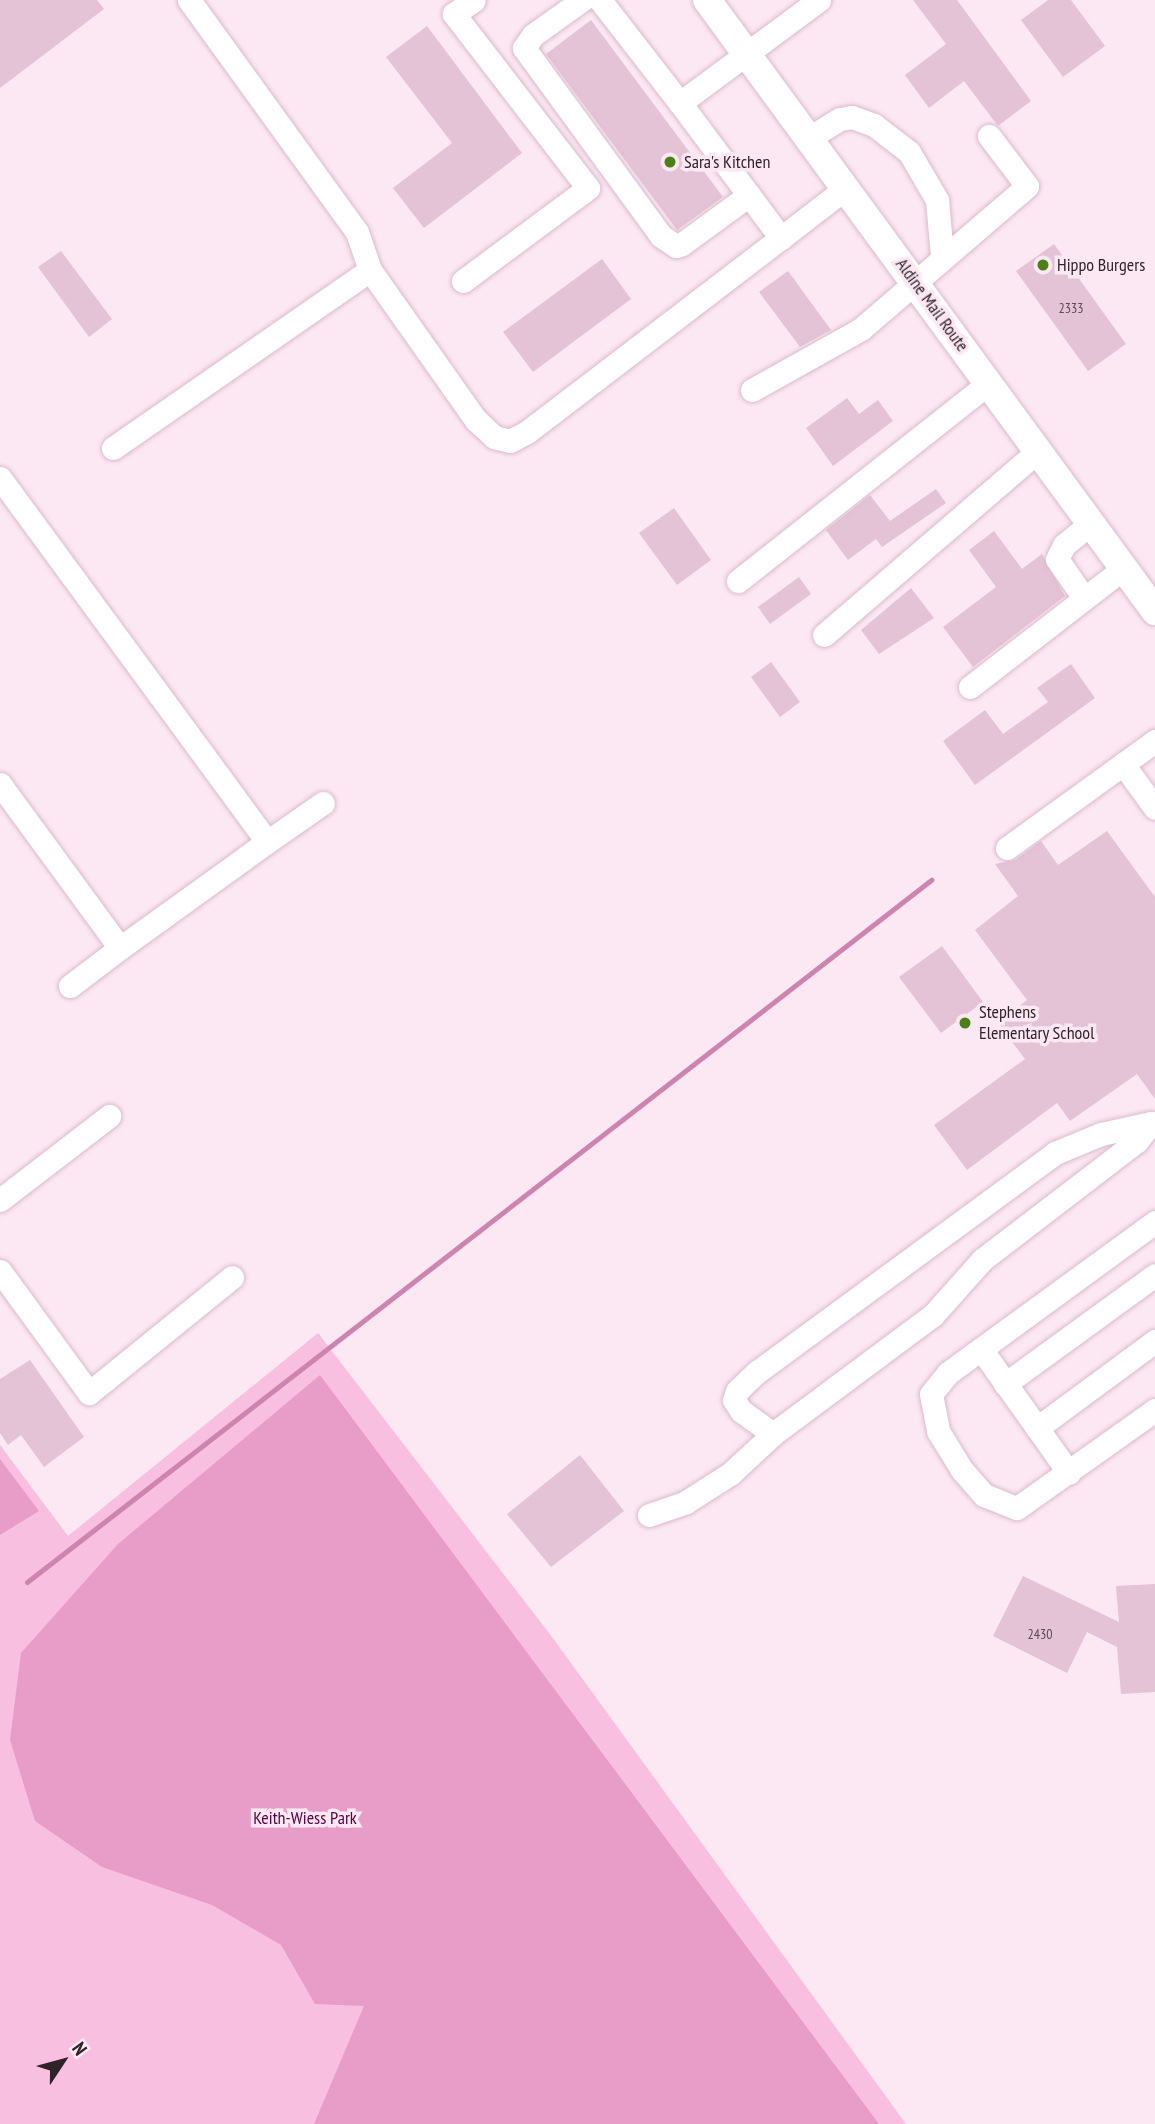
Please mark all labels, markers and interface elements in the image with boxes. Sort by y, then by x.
place label: Sara's Kitchen [684,151,770,173]
marker: Sara's Kitchen [662,154,678,170]
street label: Aldine Mail Route [891,254,973,356]
place label: Hippo Burgers [1057,254,1145,276]
marker: Hippo Burgers [1035,257,1051,273]
house number: 2333 [1058,300,1084,316]
place label: Stephens Elementary School [979,1002,1095,1044]
marker: Stephens Elementary School [957,1015,973,1031]
house number: 2430 [1027,1626,1053,1642]
park label: Keith-Wiess Park [253,1807,357,1829]
north arrow [28,2026,98,2096]
text: N [67,2037,93,2060]

